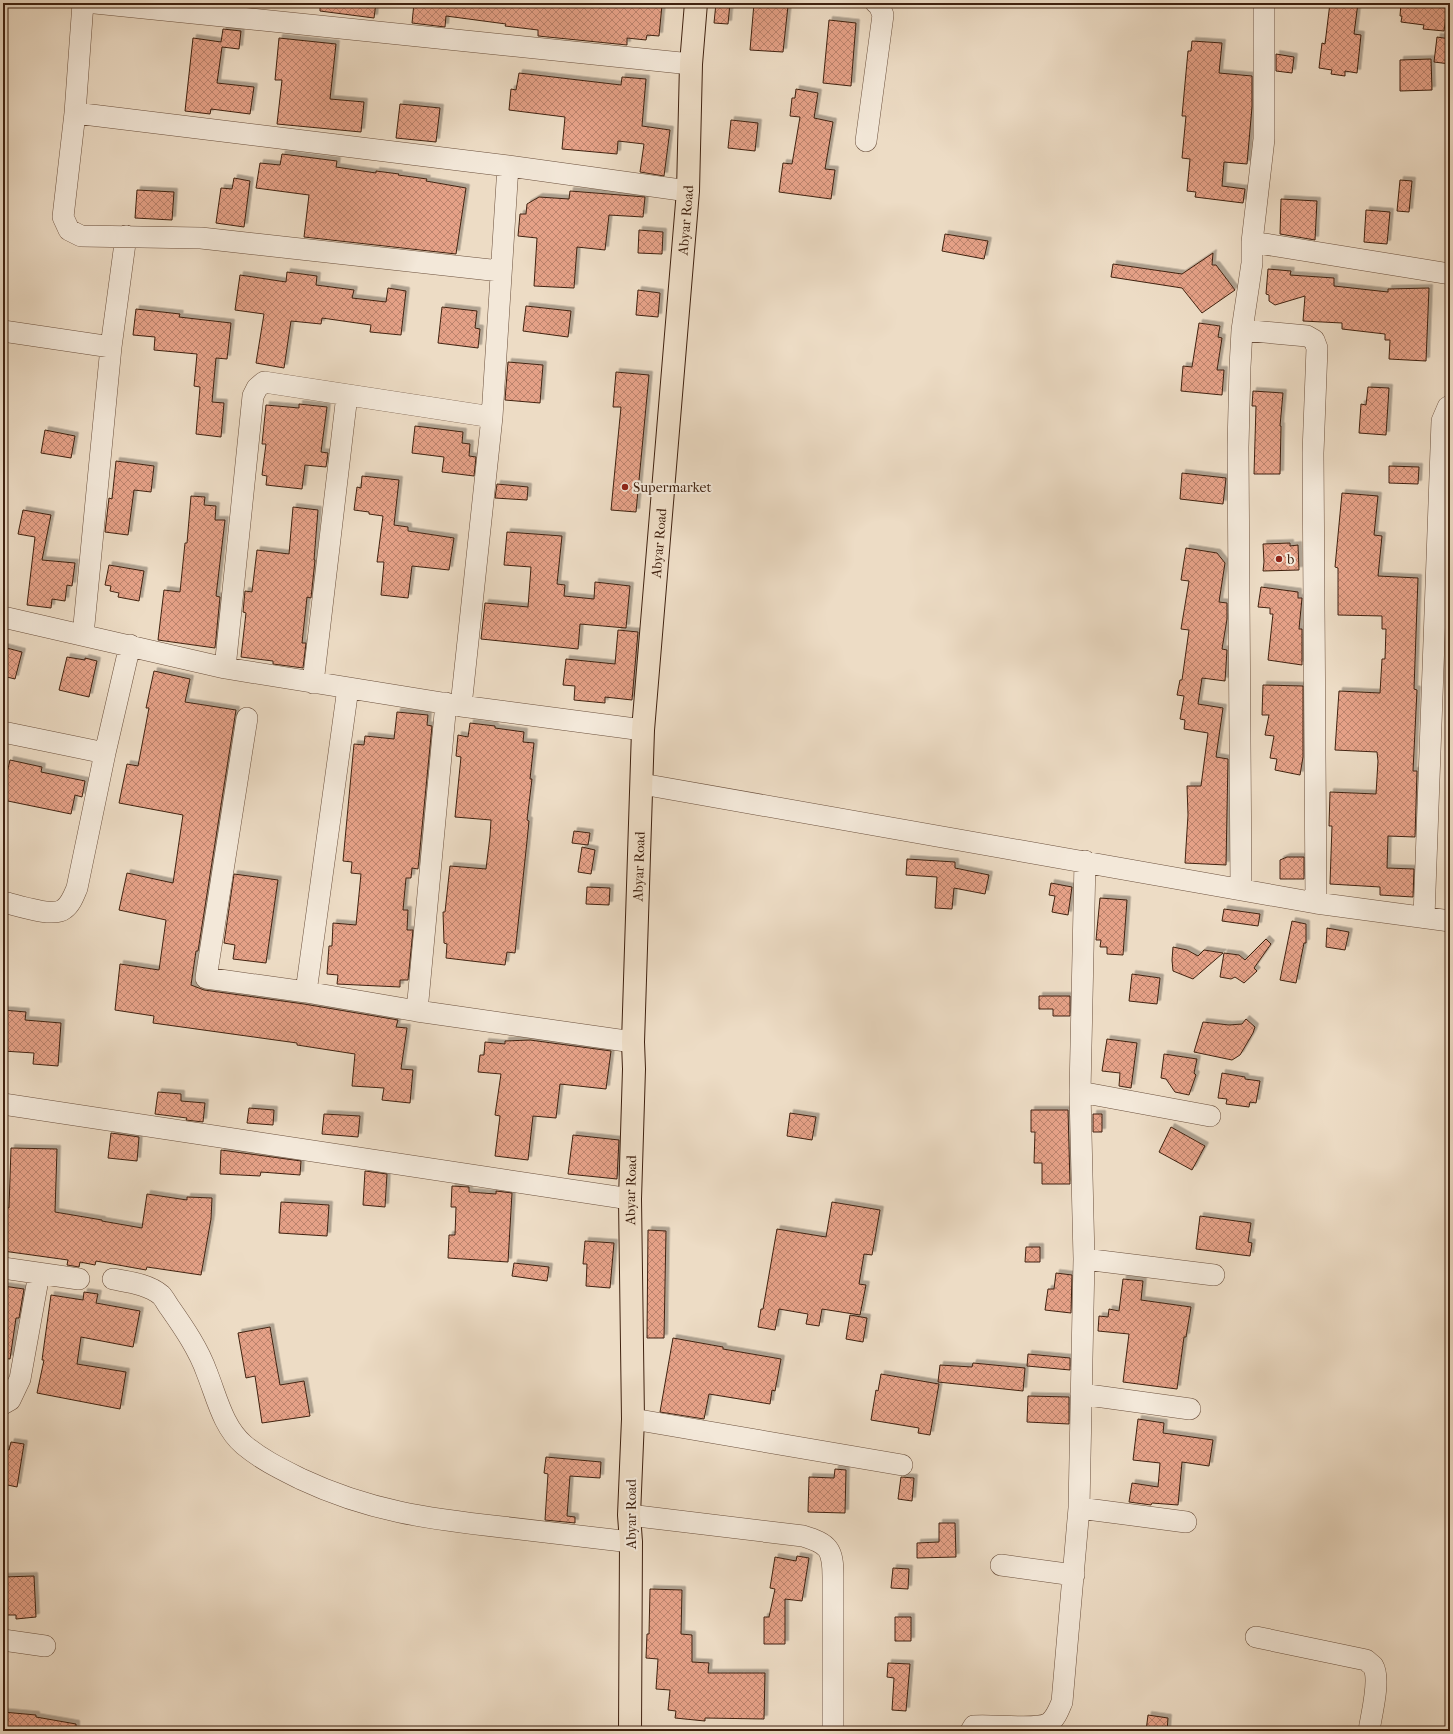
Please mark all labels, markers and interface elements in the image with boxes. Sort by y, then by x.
street label: Abyar Road [675,185,697,257]
place label: Supermarket [633,479,711,496]
marker: Supermarket [620,482,630,492]
street label: Abyar Road [648,507,671,580]
place label: b [1286,551,1294,568]
marker: b [1274,554,1284,564]
street label: Abyar Road [629,831,649,903]
street label: Abyar Road [622,1155,640,1226]
street label: Abyar Road [623,1479,640,1550]

